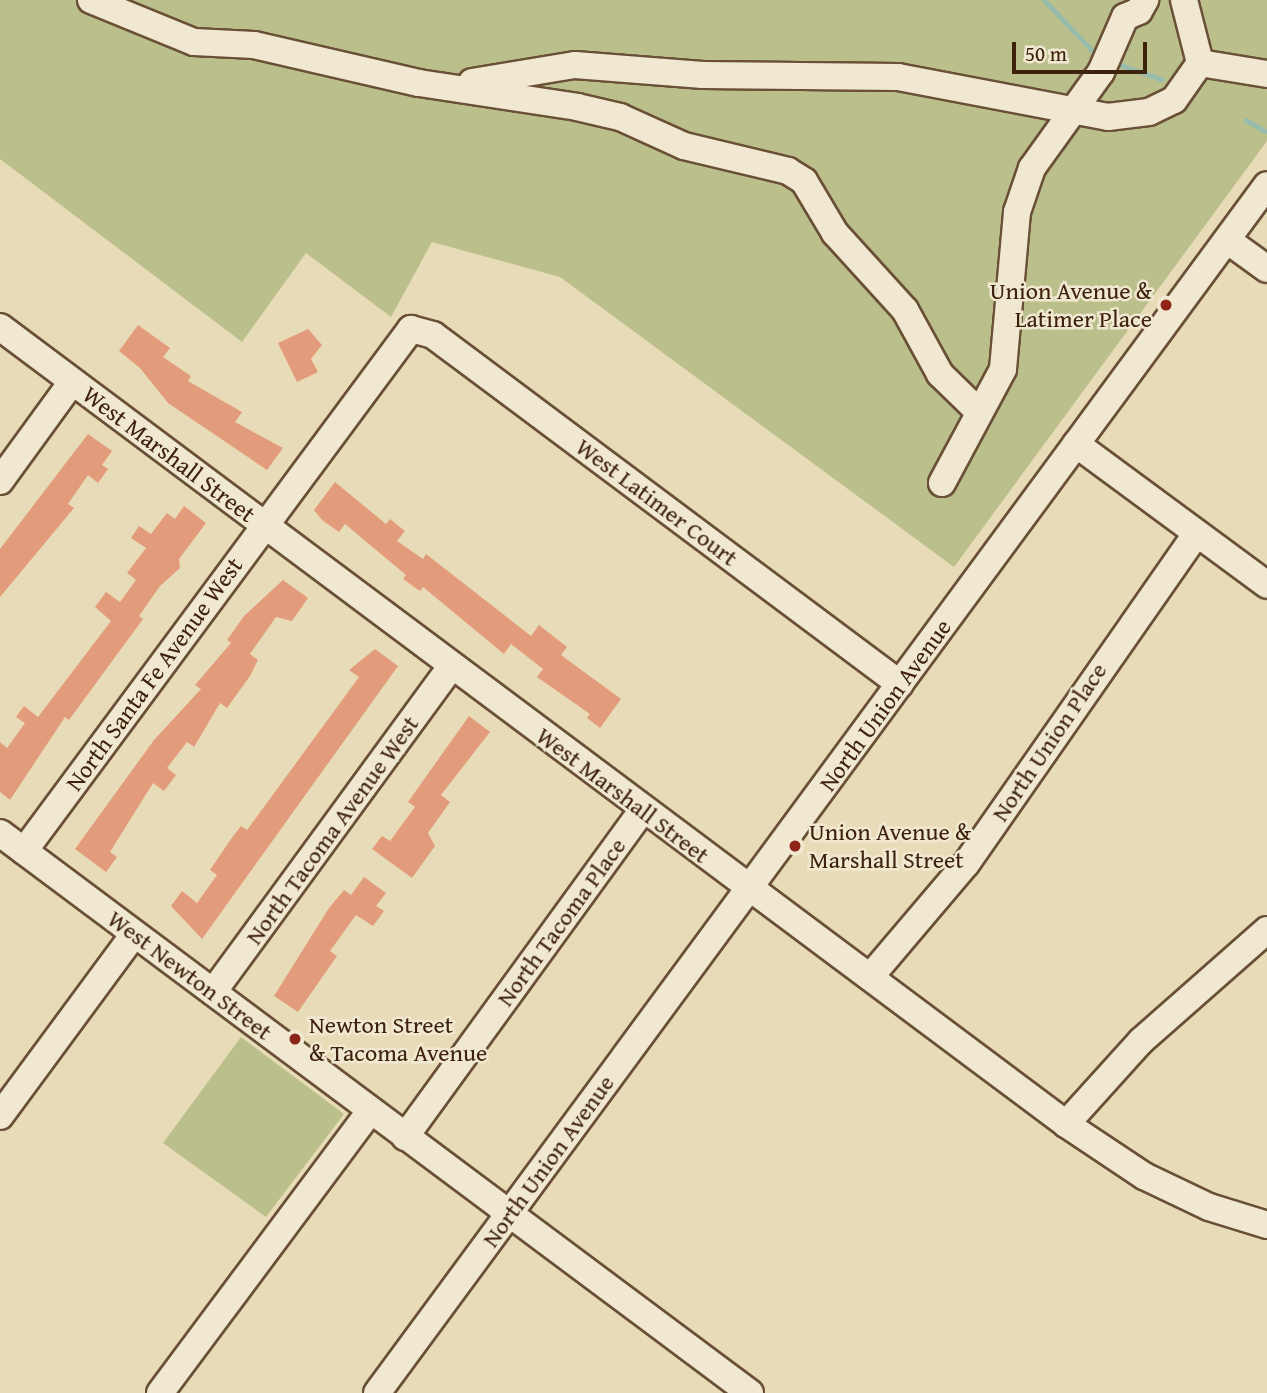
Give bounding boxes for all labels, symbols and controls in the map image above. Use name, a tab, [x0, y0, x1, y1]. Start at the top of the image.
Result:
scale bar	[1015, 28, 1150, 72]
text: 50 m	[1025, 38, 1067, 69]
place label: Union Avenue & Latimer Place	[990, 277, 1152, 333]
marker: Union Avenue & Latimer Place	[1158, 297, 1174, 313]
street label: West Marshall Street	[77, 380, 261, 528]
street label: West Latimer Court	[570, 432, 744, 572]
street label: North Santa Fe Avenue West	[60, 552, 248, 796]
street label: North Union Avenue	[813, 613, 957, 797]
street label: North Union Place	[985, 657, 1113, 827]
street label: North Tacoma Avenue West	[239, 710, 425, 950]
street label: West Marshall Street	[531, 721, 715, 869]
place label: Union Avenue & Marshall Street	[809, 818, 971, 874]
street label: North Tacoma Place	[490, 832, 632, 1012]
marker: Union Avenue & Marshall Street	[787, 838, 803, 854]
street label: West Newton Street	[102, 904, 278, 1046]
place label: Newton Street & Tacoma Avenue	[309, 1011, 487, 1067]
marker: Newton Street & Tacoma Avenue	[287, 1031, 303, 1047]
street label: North Union Avenue	[476, 1069, 620, 1253]

